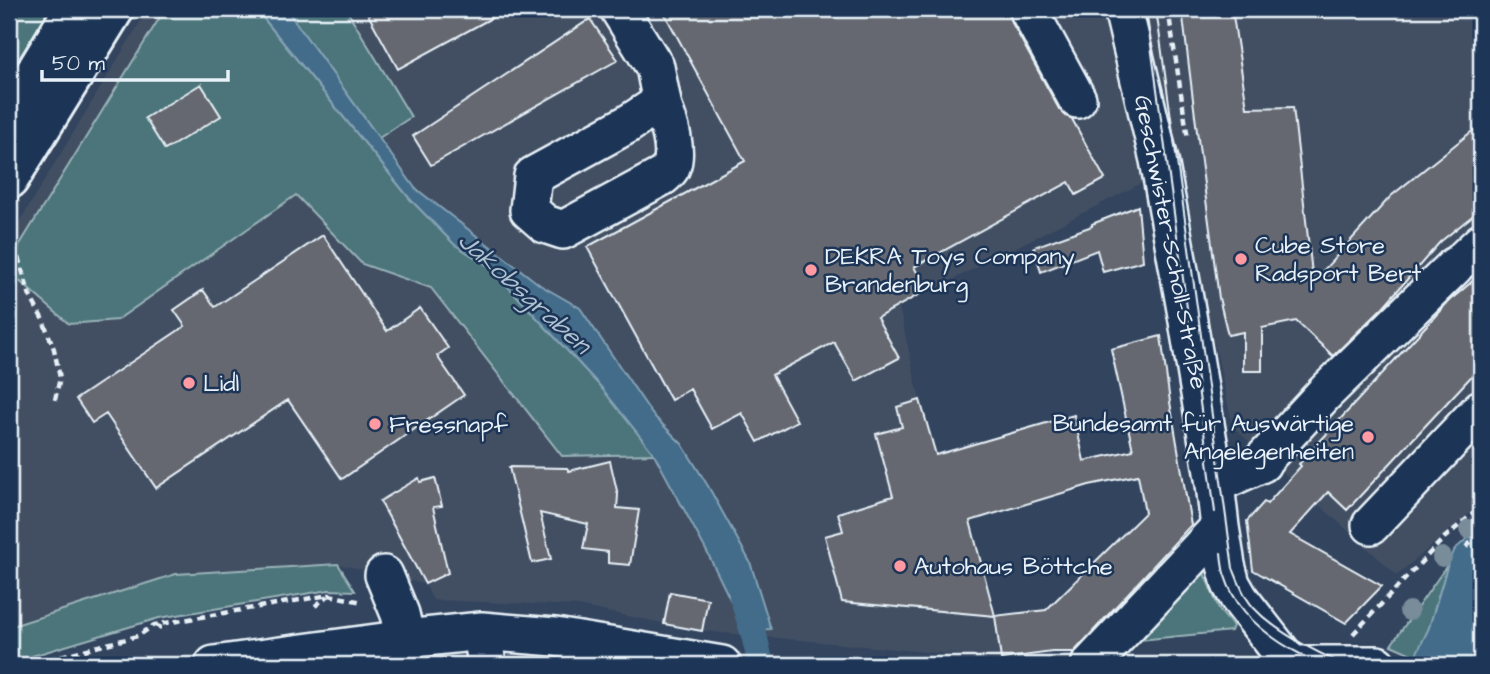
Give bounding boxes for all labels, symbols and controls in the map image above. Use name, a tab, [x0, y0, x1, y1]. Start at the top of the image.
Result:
scale bar	[42, 38, 228, 82]
text: 50 m	[52, 49, 106, 78]
street label: Geschwister-Scholl-Straße	[1125, 92, 1215, 392]
water label: Jakobsgraben	[449, 223, 600, 364]
place label: Cube Store Radsport Bert	[1255, 229, 1421, 291]
place label: DEKRA Toys Company Brandenburg	[825, 240, 1075, 303]
marker: Cube Store Radsport Bert	[1233, 251, 1249, 267]
marker: DEKRA Toys Company Brandenburg	[803, 262, 819, 278]
place label: Lidl	[203, 367, 239, 401]
marker: Lidl	[181, 375, 197, 391]
place label: Bundesamt für Auswärtige Angelegenheiten	[1053, 407, 1354, 470]
place label: Fressnapf	[389, 408, 509, 442]
marker: Fressnapf	[367, 416, 383, 432]
marker: Bundesamt für Auswärtige Angelegenheiten	[1360, 429, 1376, 445]
place label: Autohaus Böttche	[914, 550, 1113, 584]
marker: Autohaus Böttche	[892, 558, 908, 574]

